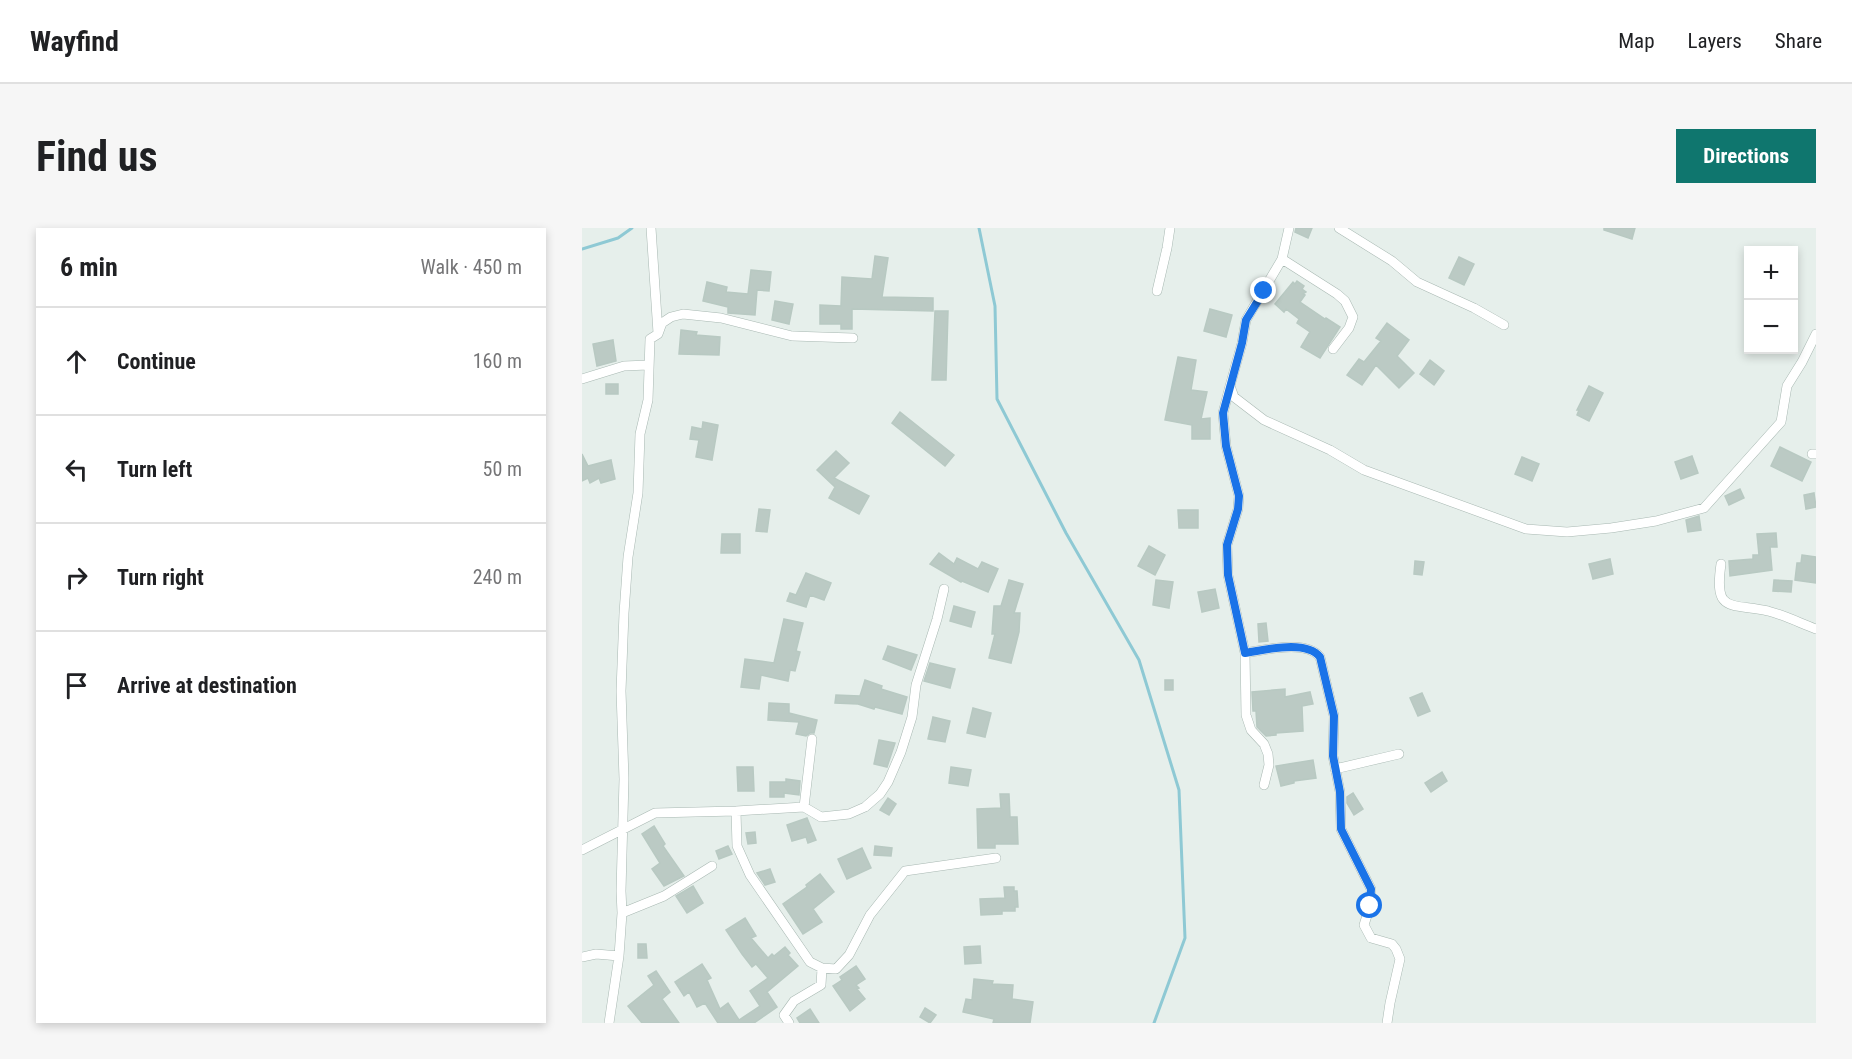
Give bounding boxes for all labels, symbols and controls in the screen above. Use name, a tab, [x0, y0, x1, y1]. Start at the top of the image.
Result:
text: Wayfind	[30, 25, 119, 58]
text: Map	[1618, 29, 1655, 53]
text: Layers	[1688, 29, 1742, 53]
text: Share	[1775, 29, 1822, 53]
button: Directions	[1676, 129, 1816, 183]
text: Find us	[36, 132, 157, 181]
map controls	[1744, 246, 1798, 354]
button: +	[1744, 246, 1798, 300]
text: 6 min	[60, 252, 118, 282]
text: Walk · 450 m	[421, 255, 522, 279]
route end	[1250, 277, 1276, 303]
button: −	[1744, 300, 1798, 354]
icon: ahead	[60, 345, 93, 378]
text: Continue	[117, 349, 196, 374]
text: 160 m	[473, 349, 522, 373]
icon: left	[60, 453, 93, 486]
text: Turn left	[117, 457, 192, 482]
text: 50 m	[483, 457, 522, 481]
icon: right	[60, 561, 93, 594]
text: Turn right	[117, 565, 204, 590]
text: 240 m	[473, 565, 522, 589]
icon: arrive	[60, 669, 93, 702]
text: Arrive at destination	[117, 673, 297, 698]
route start	[1356, 892, 1382, 918]

